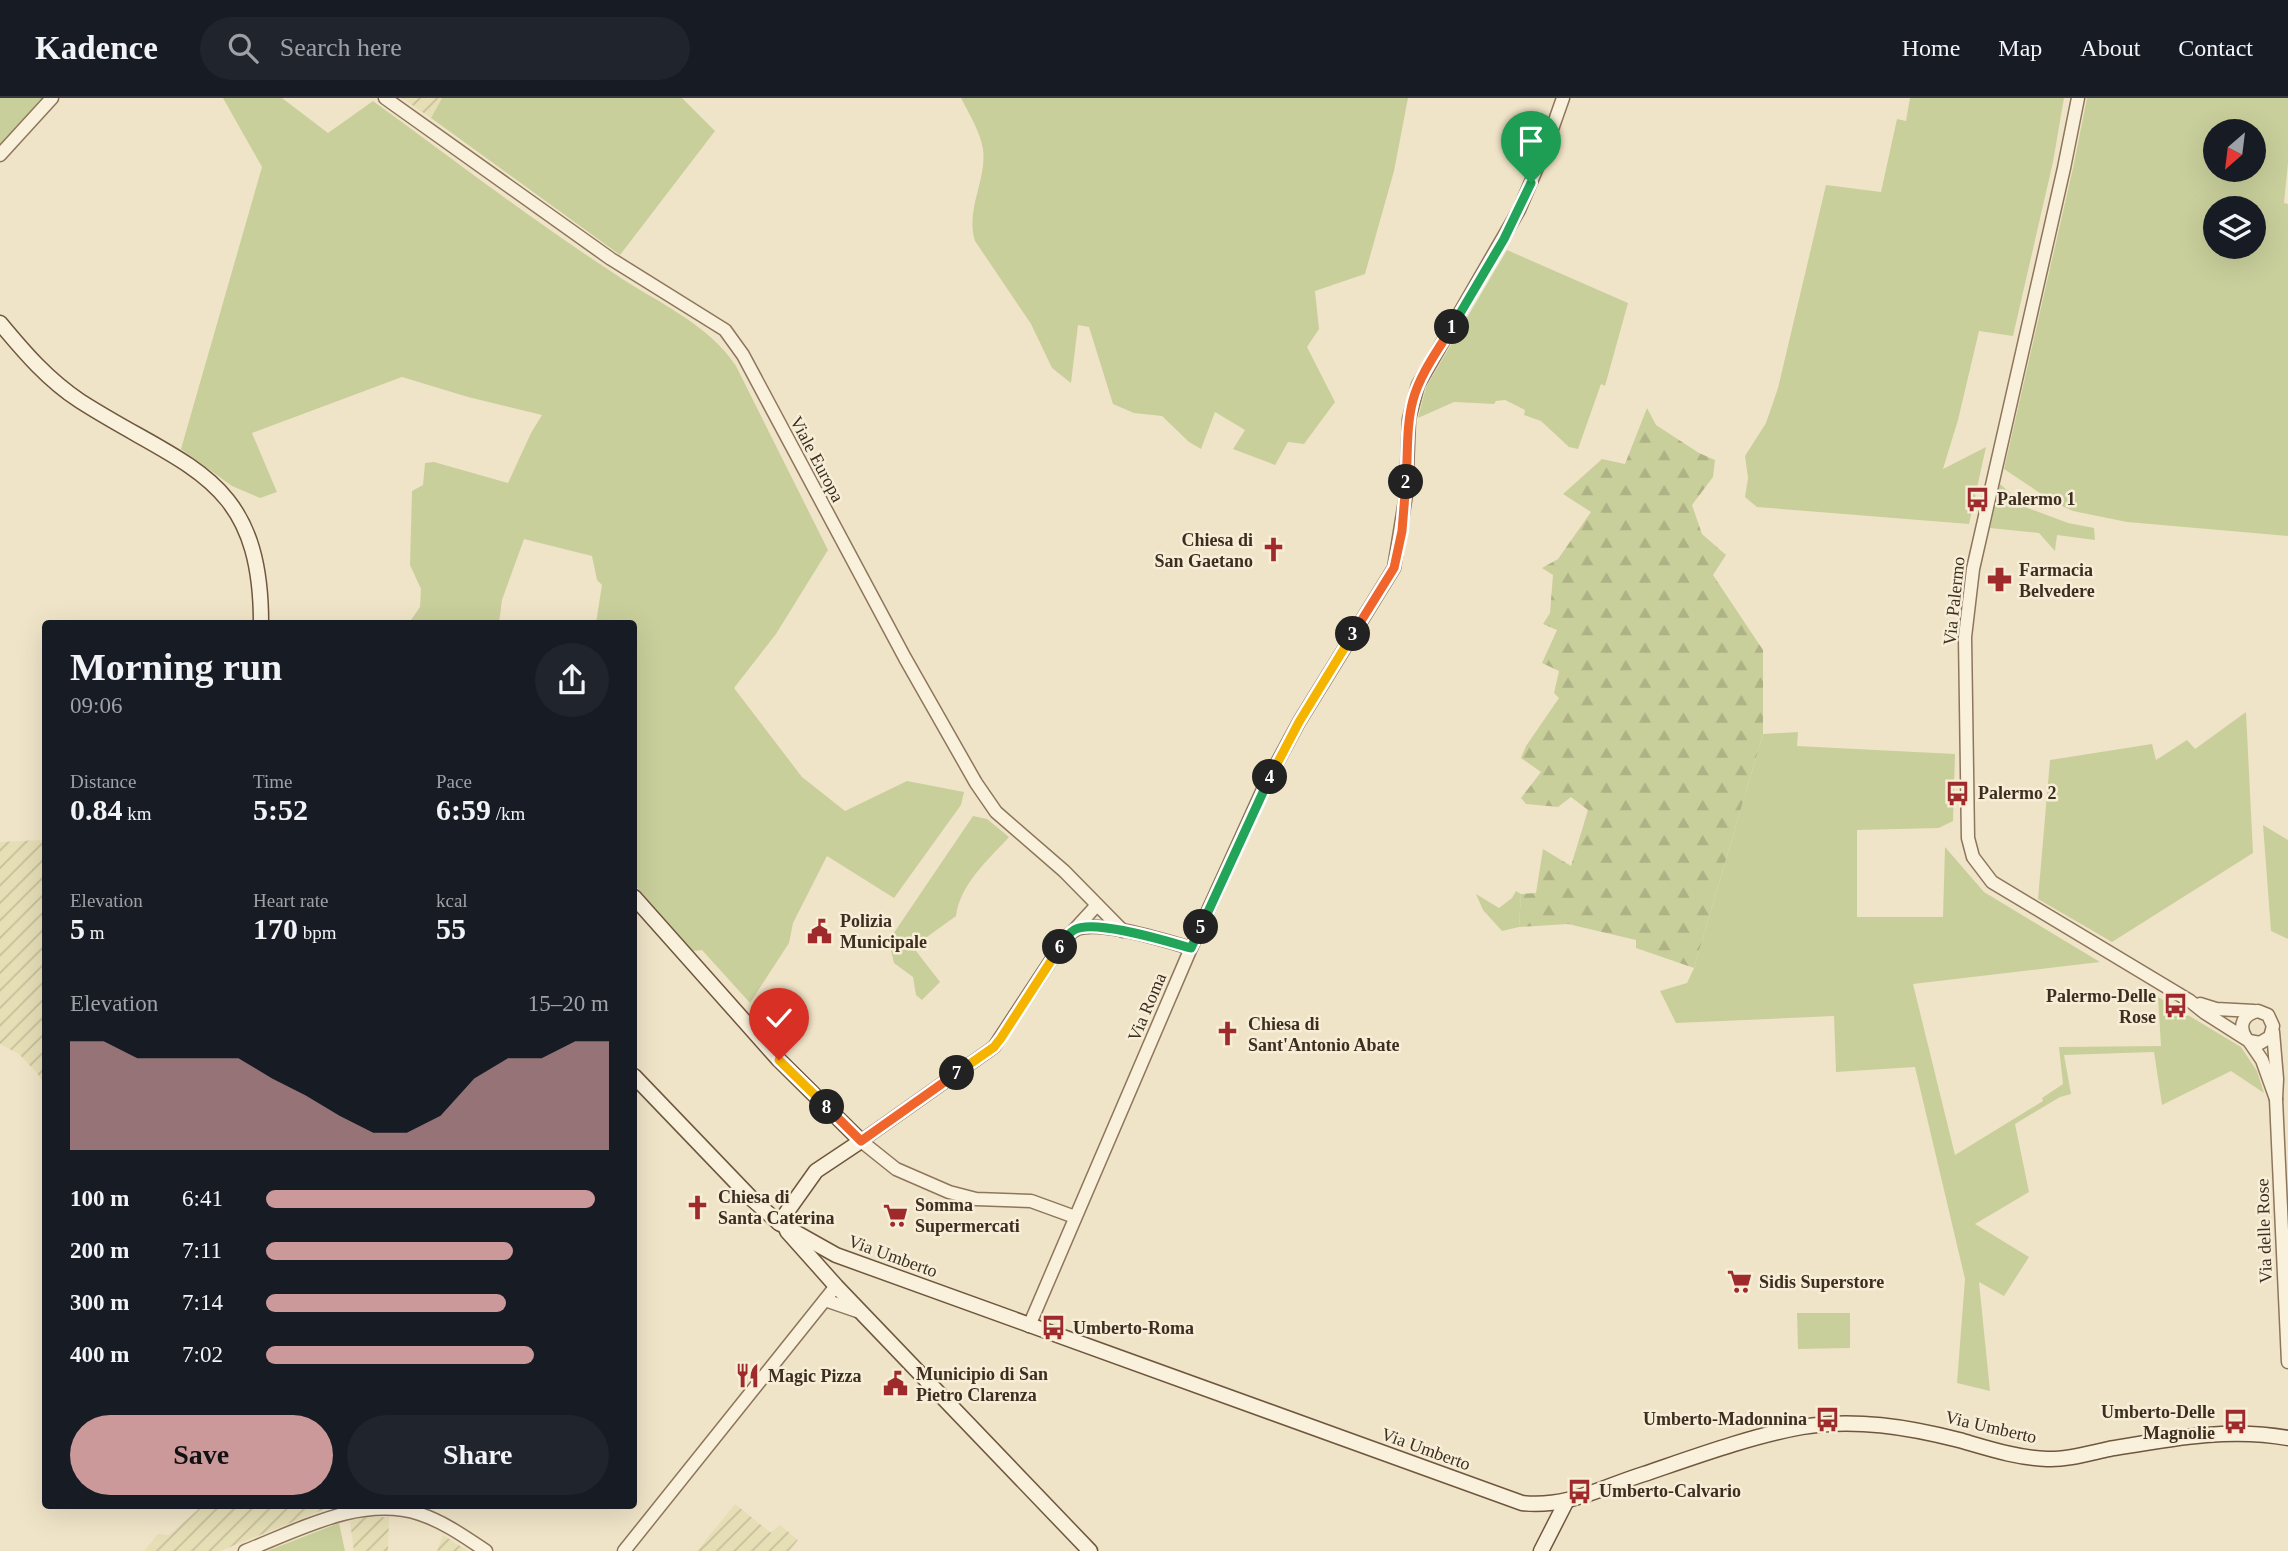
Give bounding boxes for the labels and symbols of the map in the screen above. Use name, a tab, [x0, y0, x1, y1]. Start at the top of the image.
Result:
pin	[1501, 111, 1561, 183]
north arrow	[2203, 119, 2266, 182]
pin: 1	[1434, 310, 1470, 344]
street label: Viale Europa	[786, 413, 848, 505]
pin: 2	[1388, 464, 1424, 500]
bus stop icon: Palermo 1	[1963, 485, 1991, 513]
place label: Palermo 1	[1997, 489, 2075, 509]
place label: Chiesa di San Gaetano	[1154, 530, 1253, 571]
church icon: Chiesa di San Gaetano	[1259, 536, 1287, 564]
street label: Via Palermo	[1939, 555, 1969, 647]
place label: Farmacia Belvedere	[2019, 560, 2095, 601]
pharmacy icon: Farmacia Belvedere	[1985, 566, 2013, 594]
pin: 3	[1336, 616, 1370, 652]
pin: 4	[1252, 760, 1288, 794]
bus stop icon: Palermo 2	[1944, 779, 1972, 807]
place label: Palermo 2	[1978, 783, 2056, 803]
pin: 5	[1184, 910, 1218, 944]
place label: Polizia Municipale	[840, 911, 927, 952]
public building icon: Polizia Municipale	[806, 917, 834, 945]
pin: 6	[1042, 930, 1078, 964]
street label: Via Roma	[1124, 970, 1170, 1044]
place label: Palermo-Delle Rose	[2046, 986, 2156, 1027]
pin	[749, 988, 809, 1060]
bus stop icon: Palermo-Delle Rose	[2162, 992, 2190, 1020]
place label: Chiesa di Sant'Antonio Abate	[1248, 1014, 1400, 1055]
church icon: Chiesa di Sant'Antonio Abate	[1214, 1020, 1242, 1048]
pin: 7	[940, 1056, 974, 1090]
pin: 8	[810, 1090, 844, 1124]
street label: Via delle Rose	[2252, 1178, 2276, 1284]
place label: Chiesa di Santa Caterina	[718, 1187, 835, 1228]
church icon: Chiesa di Santa Caterina	[684, 1193, 712, 1221]
place label: Somma Supermercati	[915, 1195, 1020, 1236]
supermarket icon: Somma Supermercati	[881, 1201, 909, 1229]
street label: Via Umberto	[846, 1231, 940, 1281]
supermarket icon: Sidis Superstore	[1725, 1268, 1753, 1296]
place label: Sidis Superstore	[1759, 1272, 1884, 1292]
bus stop icon: Umberto-Roma	[1039, 1314, 1067, 1342]
place label: Umberto-Roma	[1073, 1318, 1194, 1338]
restaurant icon: Magic Pizza	[734, 1362, 762, 1390]
place label: Municipio di San Pietro Clarenza	[916, 1364, 1048, 1405]
place label: Magic Pizza	[768, 1366, 861, 1386]
public building icon: Municipio di San Pietro Clarenza	[882, 1370, 910, 1398]
place label: Umberto-Delle Magnolie	[2101, 1402, 2215, 1443]
bus stop icon: Umberto-Madonnina	[1813, 1405, 1841, 1433]
street label: Via Umberto	[1943, 1407, 2039, 1447]
bus stop icon: Umberto-Delle Magnolie	[2221, 1408, 2249, 1436]
place label: Umberto-Madonnina	[1643, 1409, 1807, 1429]
street label: Via Umberto	[1379, 1424, 1473, 1474]
bus stop icon: Umberto-Calvario	[1565, 1477, 1593, 1505]
place label: Umberto-Calvario	[1599, 1481, 1741, 1501]

